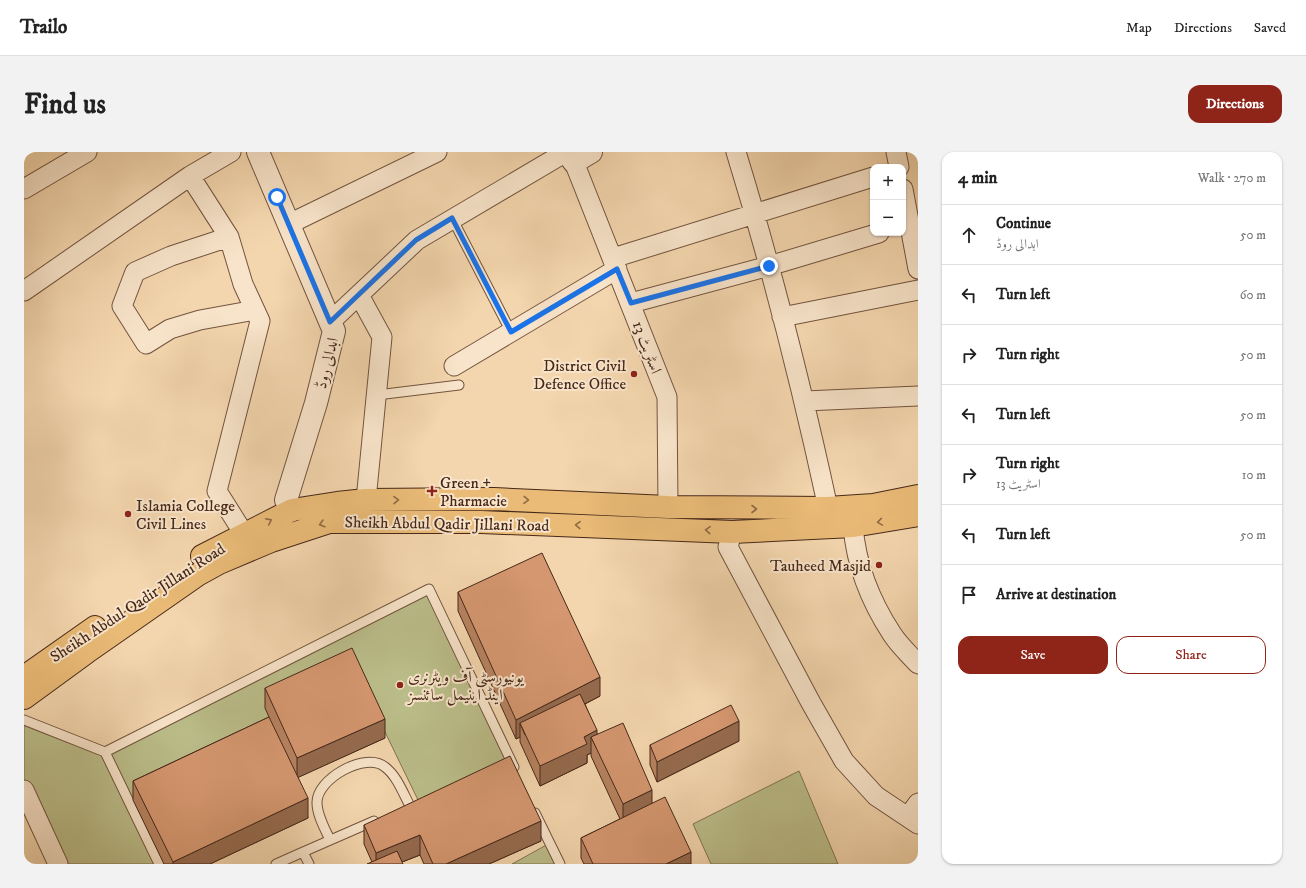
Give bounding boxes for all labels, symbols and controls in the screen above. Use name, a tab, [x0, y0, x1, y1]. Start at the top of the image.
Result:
text: Trailo	[20, 16, 67, 39]
text: Map	[1126, 19, 1152, 37]
text: Directions	[1174, 19, 1232, 37]
text: Saved	[1254, 19, 1286, 37]
button: Directions	[1188, 85, 1282, 123]
text: Find us	[24, 87, 106, 122]
map controls	[870, 164, 906, 236]
button: +	[870, 164, 906, 200]
text: 4 min	[958, 167, 997, 189]
text: Walk · 270 m	[1198, 170, 1266, 186]
route start	[268, 188, 286, 206]
button: −	[870, 200, 906, 236]
text: Continue	[996, 214, 1051, 233]
icon: ahead	[958, 224, 980, 246]
text: 50 m	[1240, 227, 1266, 243]
text: ابدالی روڈ	[996, 236, 1038, 252]
route end	[760, 257, 778, 275]
icon: left	[958, 284, 980, 306]
text: Turn left	[996, 285, 1050, 304]
text: 60 m	[1240, 287, 1266, 303]
street label: اسٹریٹ 13	[628, 318, 666, 377]
street label: ابدالی روڈ	[311, 335, 343, 391]
icon: right	[958, 344, 980, 366]
text: Turn right	[996, 345, 1059, 364]
text: 50 m	[1240, 347, 1266, 363]
place label: District Civil Defence Office	[533, 356, 626, 394]
marker: District Civil Defence Office	[629, 369, 639, 379]
icon: left	[958, 404, 980, 426]
text: Turn left	[996, 405, 1050, 424]
text: 50 m	[1240, 407, 1266, 423]
text: Turn right	[996, 454, 1059, 473]
icon: right	[958, 464, 980, 486]
text: 10 m	[1242, 467, 1266, 483]
place label: Green + Pharmacie	[440, 473, 507, 511]
text: اسٹریٹ 13	[996, 476, 1041, 492]
marker: Green + Pharmacie	[427, 486, 437, 496]
place label: Islamia College Civil Lines	[136, 496, 235, 534]
one-way arrow	[393, 496, 399, 504]
one-way arrow	[523, 496, 529, 505]
one-way arrow	[751, 505, 757, 513]
marker: Islamia College Civil Lines	[123, 509, 133, 519]
street label: Sheikh Abdul Qadir Jillani Road	[345, 512, 549, 536]
one-way arrow	[876, 517, 883, 525]
one-way arrow	[265, 518, 273, 526]
one-way arrow	[319, 519, 326, 528]
one-way arrow	[575, 521, 581, 529]
icon: left	[958, 524, 980, 546]
text: Turn left	[996, 525, 1050, 544]
one-way arrow	[705, 526, 711, 535]
text: 50 m	[1240, 527, 1266, 543]
street label: Sheikh Abdul Qadir Jillani Road	[46, 539, 229, 667]
place label: Tauheed Masjid	[770, 556, 871, 576]
marker: Tauheed Masjid	[874, 560, 884, 570]
icon: arrive	[958, 584, 980, 606]
text: Arrive at destination	[996, 585, 1116, 604]
button: Save	[958, 636, 1108, 674]
button: Share	[1116, 636, 1266, 674]
place label: یونیورسٹی آف ویٹرنری اینڈ اینیمل سائنسز	[406, 667, 524, 706]
marker: یونیورسٹی آف ویٹرنری اینڈ اینیمل سائنسز	[395, 680, 405, 690]

